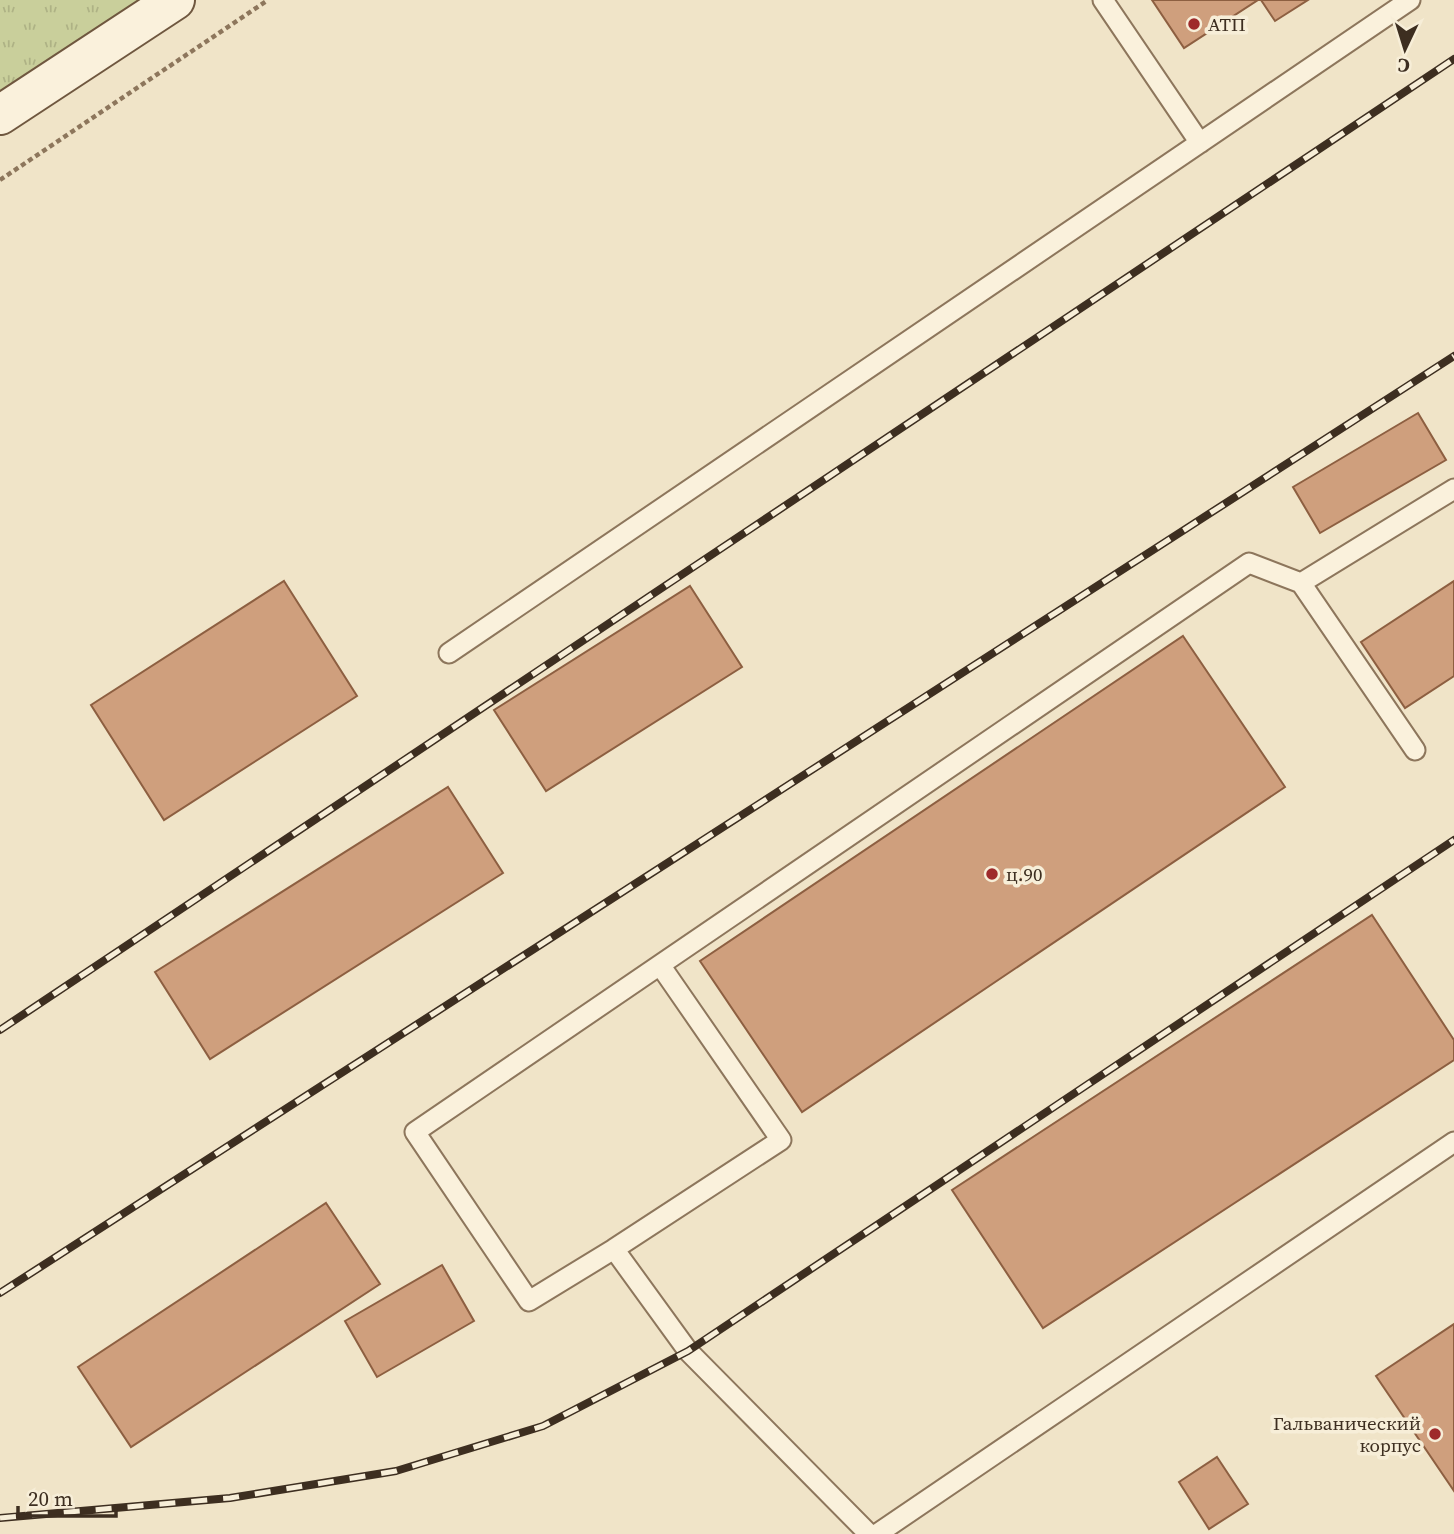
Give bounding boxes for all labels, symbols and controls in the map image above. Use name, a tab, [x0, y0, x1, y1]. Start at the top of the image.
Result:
place label: АТП	[1208, 11, 1246, 37]
north arrow	[1370, 14, 1440, 84]
marker: АТП	[1186, 16, 1202, 32]
text: С	[1397, 53, 1411, 79]
place label: ц.90	[1006, 861, 1043, 887]
marker: ц.90	[984, 866, 1000, 882]
place label: Гальванический корпус	[1273, 1410, 1421, 1458]
marker: Гальванический корпус	[1427, 1426, 1443, 1442]
scale bar	[18, 1474, 116, 1518]
text: 20 m	[28, 1484, 73, 1513]

